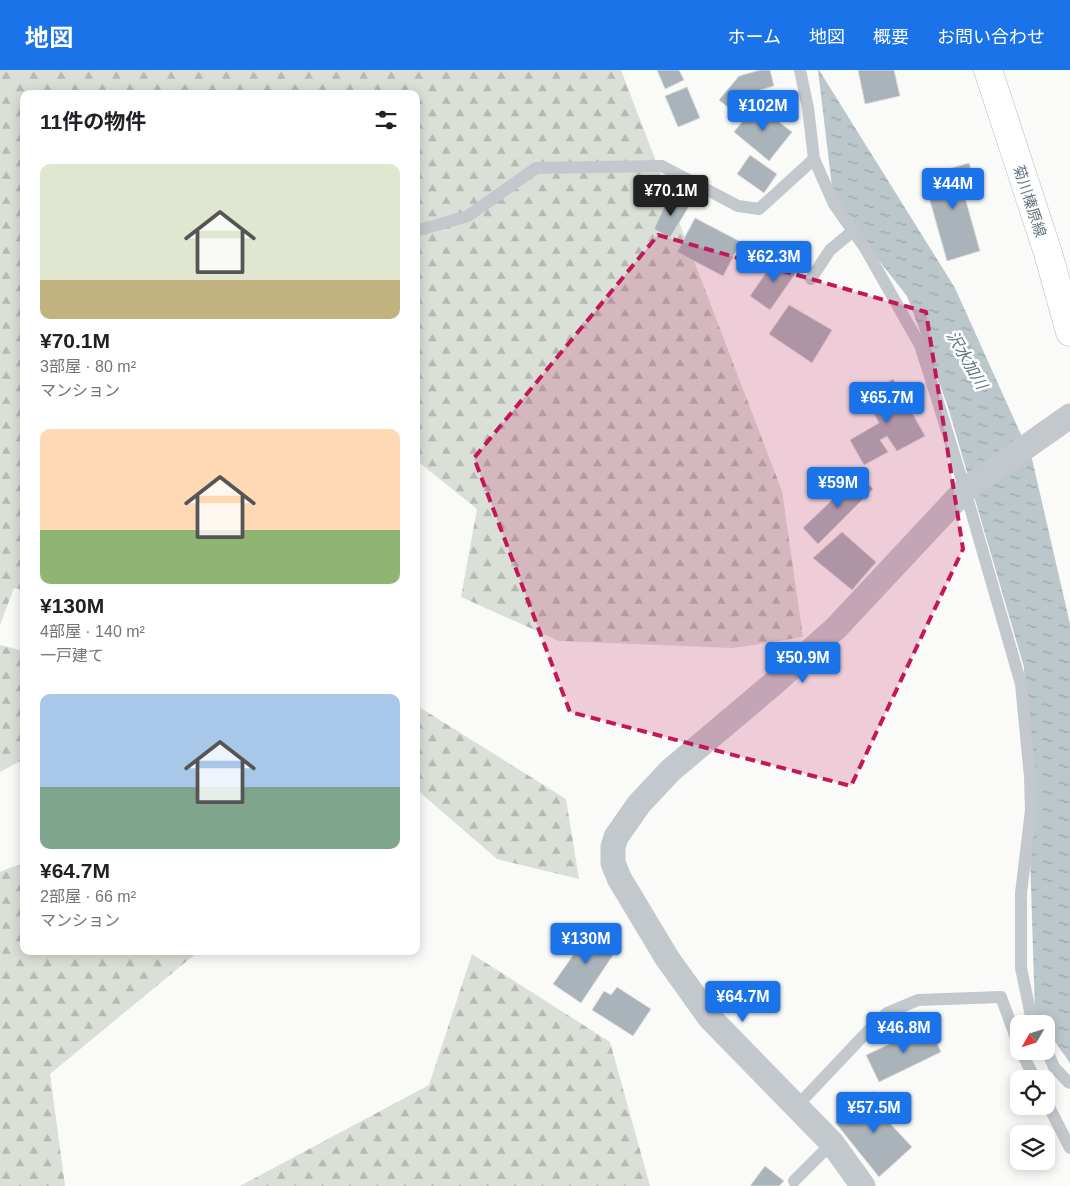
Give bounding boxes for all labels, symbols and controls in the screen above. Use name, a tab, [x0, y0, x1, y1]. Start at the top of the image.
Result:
text: 地図	[25, 24, 73, 51]
text: ホーム	[728, 27, 781, 47]
text: 地図	[809, 27, 845, 47]
text: 概要	[873, 27, 909, 47]
text: お問い合わせ	[937, 27, 1045, 47]
pin: ¥102M	[728, 90, 798, 132]
text: ¥102M	[739, 97, 787, 114]
icon: filters	[372, 106, 400, 134]
text: 11件の物件	[40, 110, 146, 133]
street label: 菊川榛原線	[1010, 163, 1050, 239]
pin: ¥44M	[923, 168, 983, 210]
pin: ¥70.1M	[630, 174, 712, 217]
text: ¥44M	[933, 175, 973, 192]
text: ¥70.1M	[644, 182, 698, 199]
icon: home	[175, 197, 265, 287]
pin: ¥62.3M	[733, 240, 815, 283]
text: ¥62.3M	[747, 248, 801, 265]
water label: 沢水加川	[944, 328, 991, 394]
text: ¥70.1M	[40, 329, 110, 352]
text: 3部屋 · 80 m²	[40, 358, 136, 375]
text: マンション	[40, 382, 120, 399]
pin: ¥65.7M	[846, 382, 928, 424]
text: ¥65.7M	[860, 389, 914, 406]
icon: home	[175, 462, 265, 552]
pin: ¥59M	[808, 466, 868, 509]
text: ¥59M	[818, 474, 858, 491]
text: ¥130M	[40, 594, 104, 617]
text: 4部屋 · 140 m²	[40, 623, 145, 640]
pin: ¥50.9M	[762, 642, 844, 684]
text: 一戸建て	[40, 647, 104, 664]
text: ¥50.9M	[776, 649, 830, 666]
icon: home	[175, 727, 265, 817]
text: ¥64.7M	[40, 859, 110, 882]
text: 2部屋 · 66 m²	[40, 888, 136, 905]
text: マンション	[40, 912, 120, 929]
pin: ¥130M	[551, 922, 621, 965]
text: ¥130M	[562, 930, 610, 947]
pin: ¥64.7M	[702, 980, 784, 1023]
text: ¥64.7M	[716, 988, 770, 1005]
pin: ¥46.8M	[863, 1012, 945, 1054]
north arrow	[1010, 1015, 1055, 1060]
map controls	[1010, 1015, 1055, 1170]
text: ¥46.8M	[877, 1019, 931, 1036]
button: locate	[1010, 1070, 1055, 1115]
pin: ¥57.5M	[833, 1092, 915, 1134]
text: ¥57.5M	[847, 1099, 901, 1116]
button: layers	[1010, 1125, 1055, 1170]

